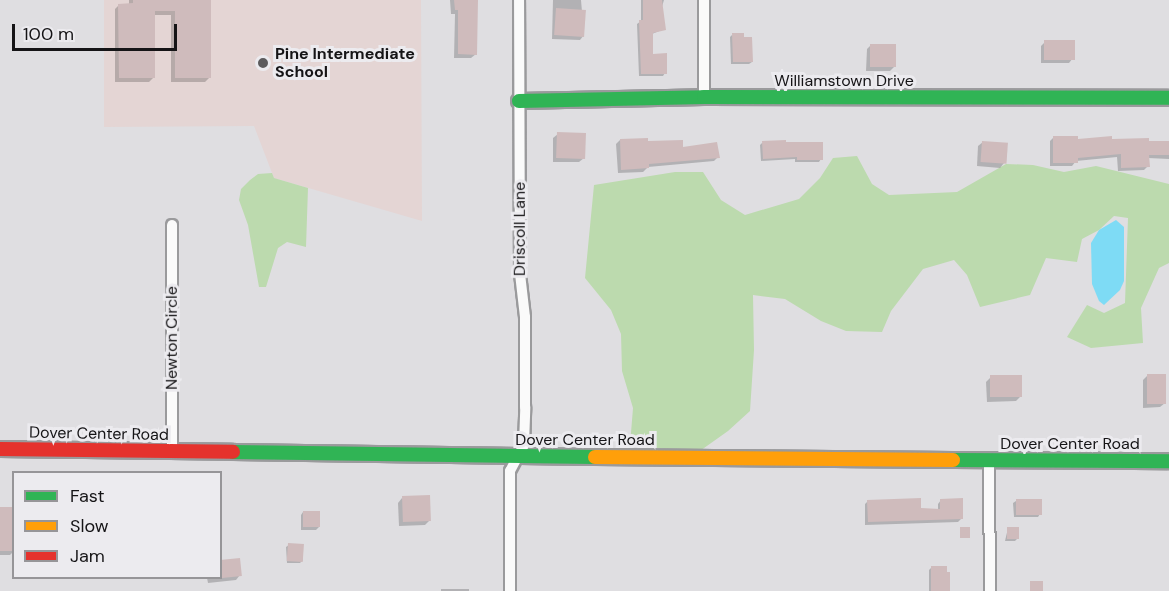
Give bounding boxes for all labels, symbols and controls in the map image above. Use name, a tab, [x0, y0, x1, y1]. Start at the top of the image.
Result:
scale bar	[15, 12, 180, 50]
text: 100 m	[23, 22, 74, 46]
place label: Pine Intermediate School	[275, 44, 415, 82]
marker: Pine Intermediate School	[256, 56, 270, 70]
street label: Williamstown Drive	[774, 71, 914, 91]
street label: Driscoll Lane	[510, 182, 530, 276]
street label: Newton Circle	[162, 286, 182, 390]
street label: Dover Center Road	[29, 423, 169, 445]
street label: Dover Center Road	[515, 430, 655, 450]
street label: Dover Center Road	[1000, 434, 1140, 454]
legend	[12, 471, 222, 579]
text: Fast	[70, 484, 105, 508]
text: Slow	[70, 514, 109, 538]
text: Jam	[70, 544, 105, 568]

